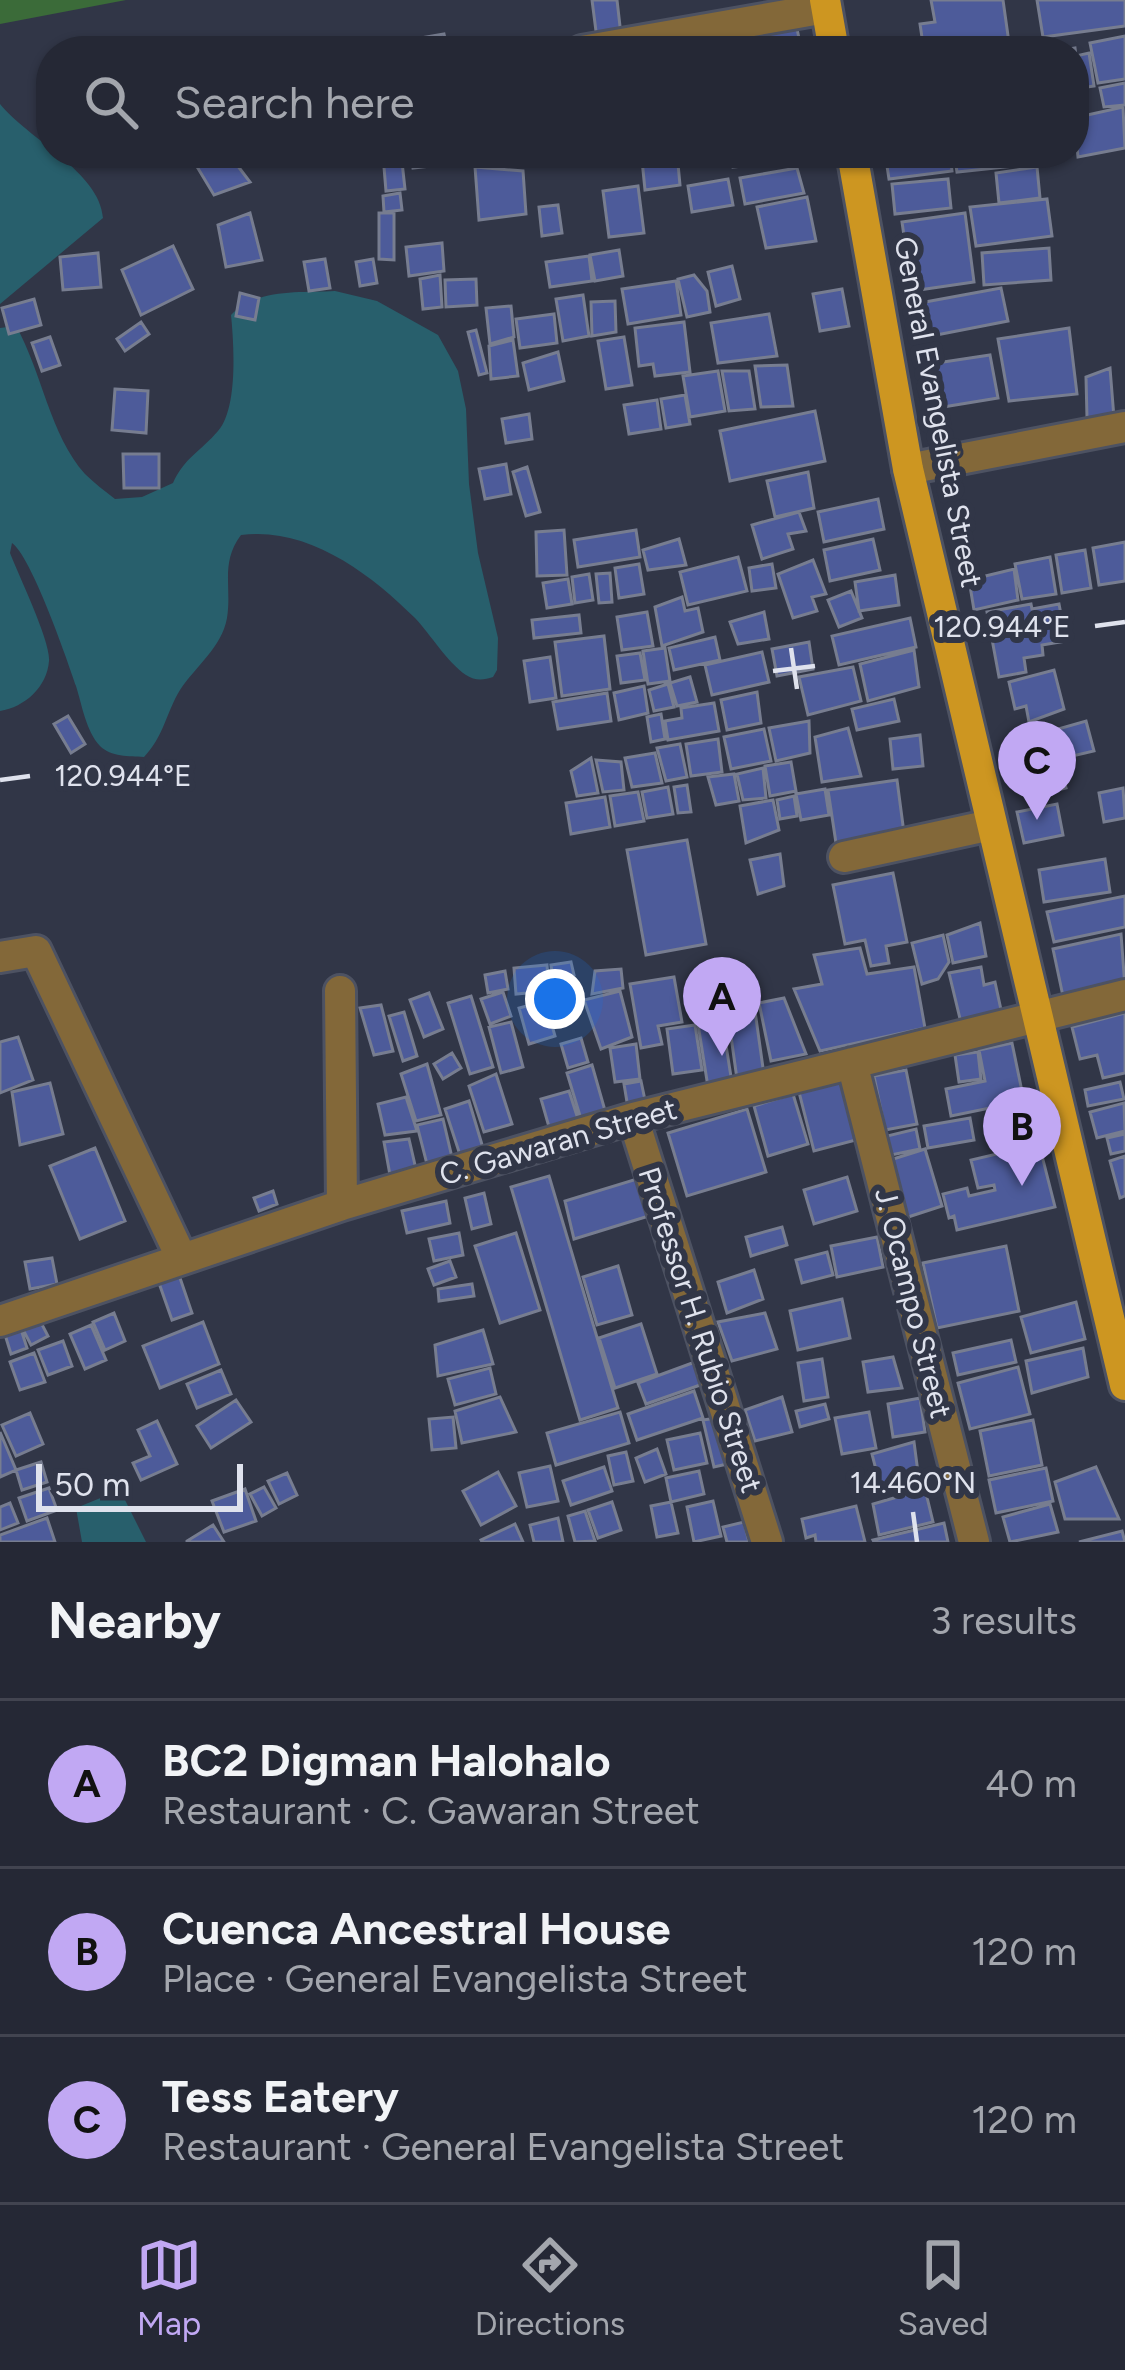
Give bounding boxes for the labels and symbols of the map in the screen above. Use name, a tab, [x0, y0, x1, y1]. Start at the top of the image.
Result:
street label: General Evangelista Street	[886, 233, 991, 590]
text: 120.944°E	[933, 608, 1071, 645]
pin: C	[998, 721, 1076, 820]
text: 120.944°E	[54, 757, 192, 794]
pin: A	[683, 957, 761, 1056]
your location	[525, 969, 585, 1029]
pin: B	[983, 1087, 1061, 1186]
street label: C. Gawaran Street	[435, 1090, 681, 1193]
street label: Professor H. Rubio Street	[630, 1162, 771, 1497]
street label: J. Ocampo Street	[867, 1184, 960, 1422]
scale bar	[36, 1458, 243, 1511]
text: 14.460°N	[850, 1464, 976, 1501]

